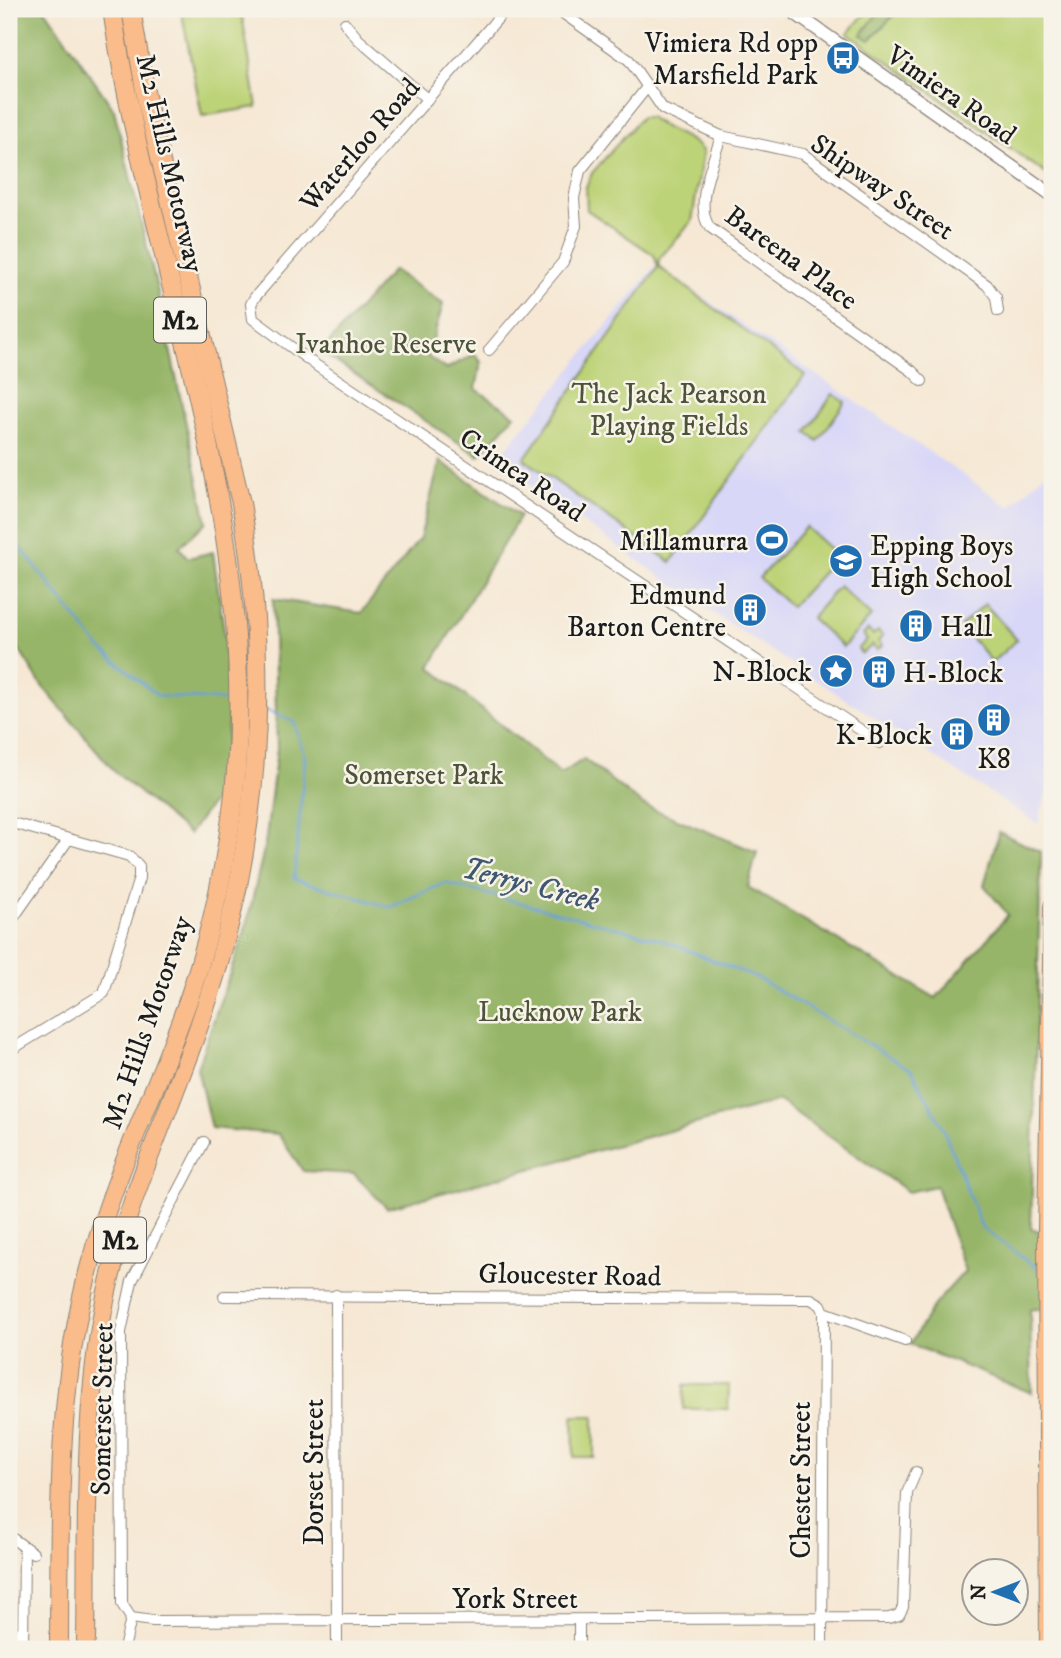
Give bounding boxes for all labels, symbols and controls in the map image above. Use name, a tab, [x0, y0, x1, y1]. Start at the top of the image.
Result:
place label: Vimiera Rd opp Marsfield Park	[644, 26, 818, 93]
street label: Vimiera Road	[878, 37, 1023, 153]
bus stop icon: Vimiera Rd opp Marsfield Park	[824, 39, 862, 77]
street label: M2 Hills Motorway	[127, 51, 212, 277]
street label: Waterloo Road	[292, 71, 428, 220]
street label: Shipway Street	[804, 126, 961, 248]
street label: Bareena Place	[718, 198, 864, 318]
road number: M2	[154, 298, 206, 342]
park label: Ivanhoe Reserve	[295, 327, 477, 362]
park label: The Jack Pearson Playing Fields	[571, 377, 767, 444]
street label: Crimea Road	[452, 420, 592, 530]
sports icon: Millamurra	[753, 521, 791, 559]
place label: Millamurra	[619, 524, 748, 559]
place label: Epping Boys High School	[870, 529, 1013, 596]
school or university icon: Epping Boys High School	[827, 542, 865, 580]
place label: Edmund Barton Centre	[567, 578, 726, 645]
building icon: Edmund Barton Centre	[731, 591, 769, 629]
building icon: Hall	[897, 607, 935, 645]
place label: Hall	[940, 610, 993, 645]
place icon: N-Block	[817, 652, 855, 690]
building icon: H-Block	[860, 653, 898, 691]
place label: N-Block	[712, 655, 812, 690]
place label: H-Block	[903, 656, 1003, 691]
building icon: K8	[975, 701, 1013, 739]
building icon: K-Block	[938, 715, 976, 753]
place label: K-Block	[836, 718, 932, 753]
place label: K8	[977, 742, 1011, 777]
park label: Somerset Park	[344, 758, 504, 793]
water label: Terrys Creek	[458, 851, 603, 920]
street label: M2 Hills Motorway	[95, 911, 201, 1134]
park label: Lucknow Park	[478, 995, 642, 1030]
road number: M2	[94, 1218, 146, 1262]
street label: Gloucester Road	[478, 1256, 662, 1295]
street label: Somerset Street	[83, 1322, 122, 1496]
street label: Dorset Street	[297, 1399, 332, 1545]
street label: Chester Street	[784, 1401, 819, 1559]
north arrow	[960, 1556, 1030, 1626]
street label: York Street	[452, 1582, 578, 1617]
text: N	[968, 1584, 991, 1600]

